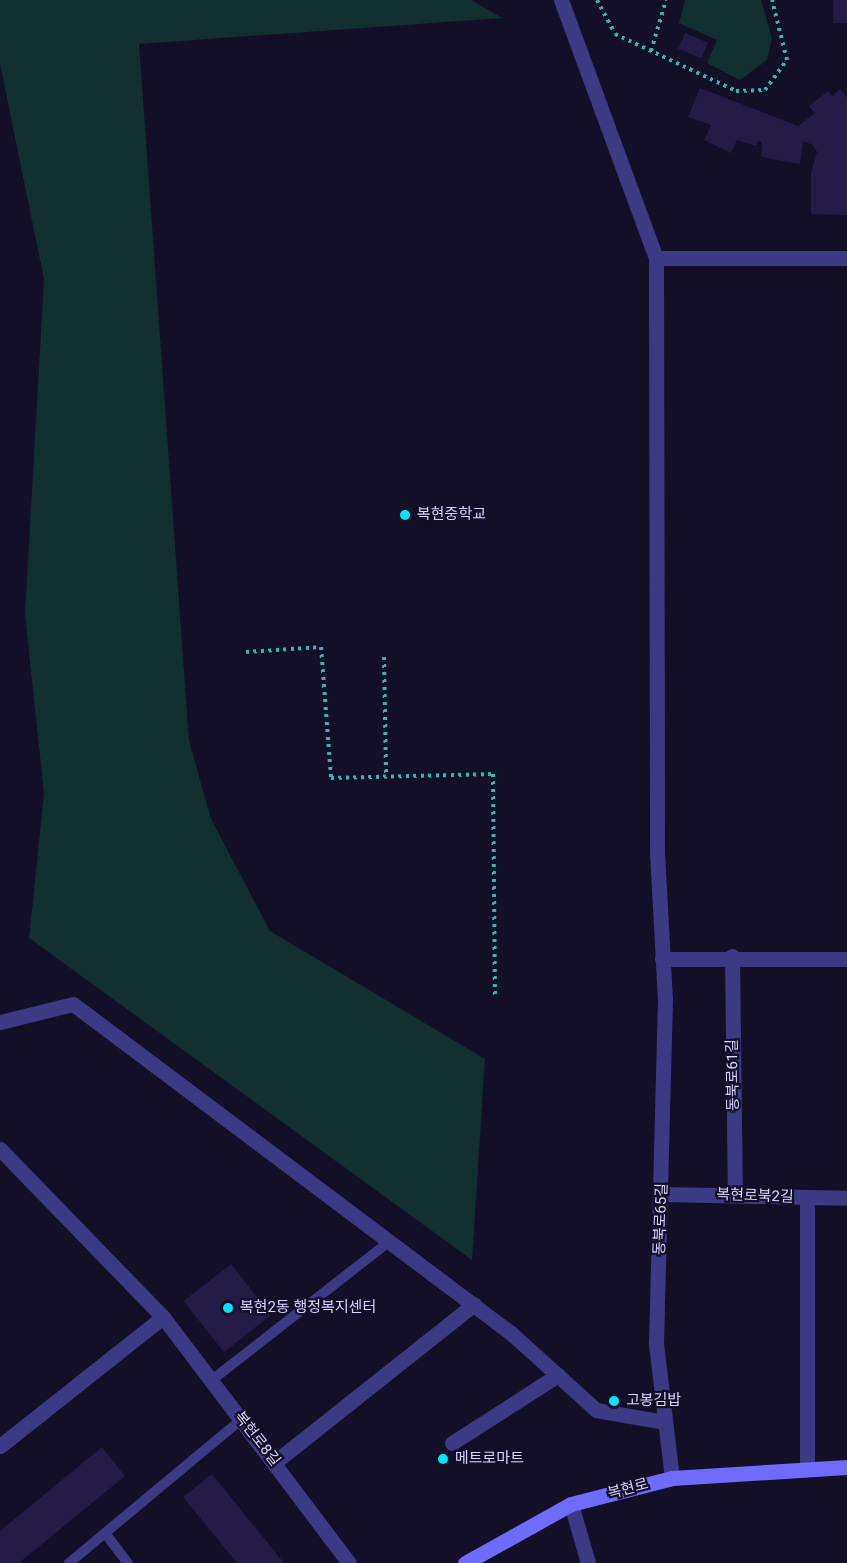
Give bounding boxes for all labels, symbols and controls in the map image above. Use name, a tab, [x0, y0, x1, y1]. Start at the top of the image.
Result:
place label: 복현중학교	[417, 506, 486, 524]
marker: 복현중학교	[398, 508, 412, 522]
street label: 동북로61길	[723, 1039, 743, 1111]
street label: 동북로65길	[651, 1183, 671, 1255]
street label: 복현로북2길	[716, 1186, 794, 1206]
place label: 복현2동 행정복지센터	[240, 1299, 376, 1317]
marker: 복현2동 행정복지센터	[221, 1301, 235, 1315]
place label: 고봉김밥	[626, 1392, 681, 1410]
marker: 고봉김밥	[607, 1394, 621, 1408]
street label: 복현로8길	[230, 1408, 284, 1470]
place label: 메트로마트	[455, 1450, 524, 1468]
marker: 메트로마트	[436, 1452, 450, 1466]
street label: 복현로	[606, 1475, 650, 1503]

